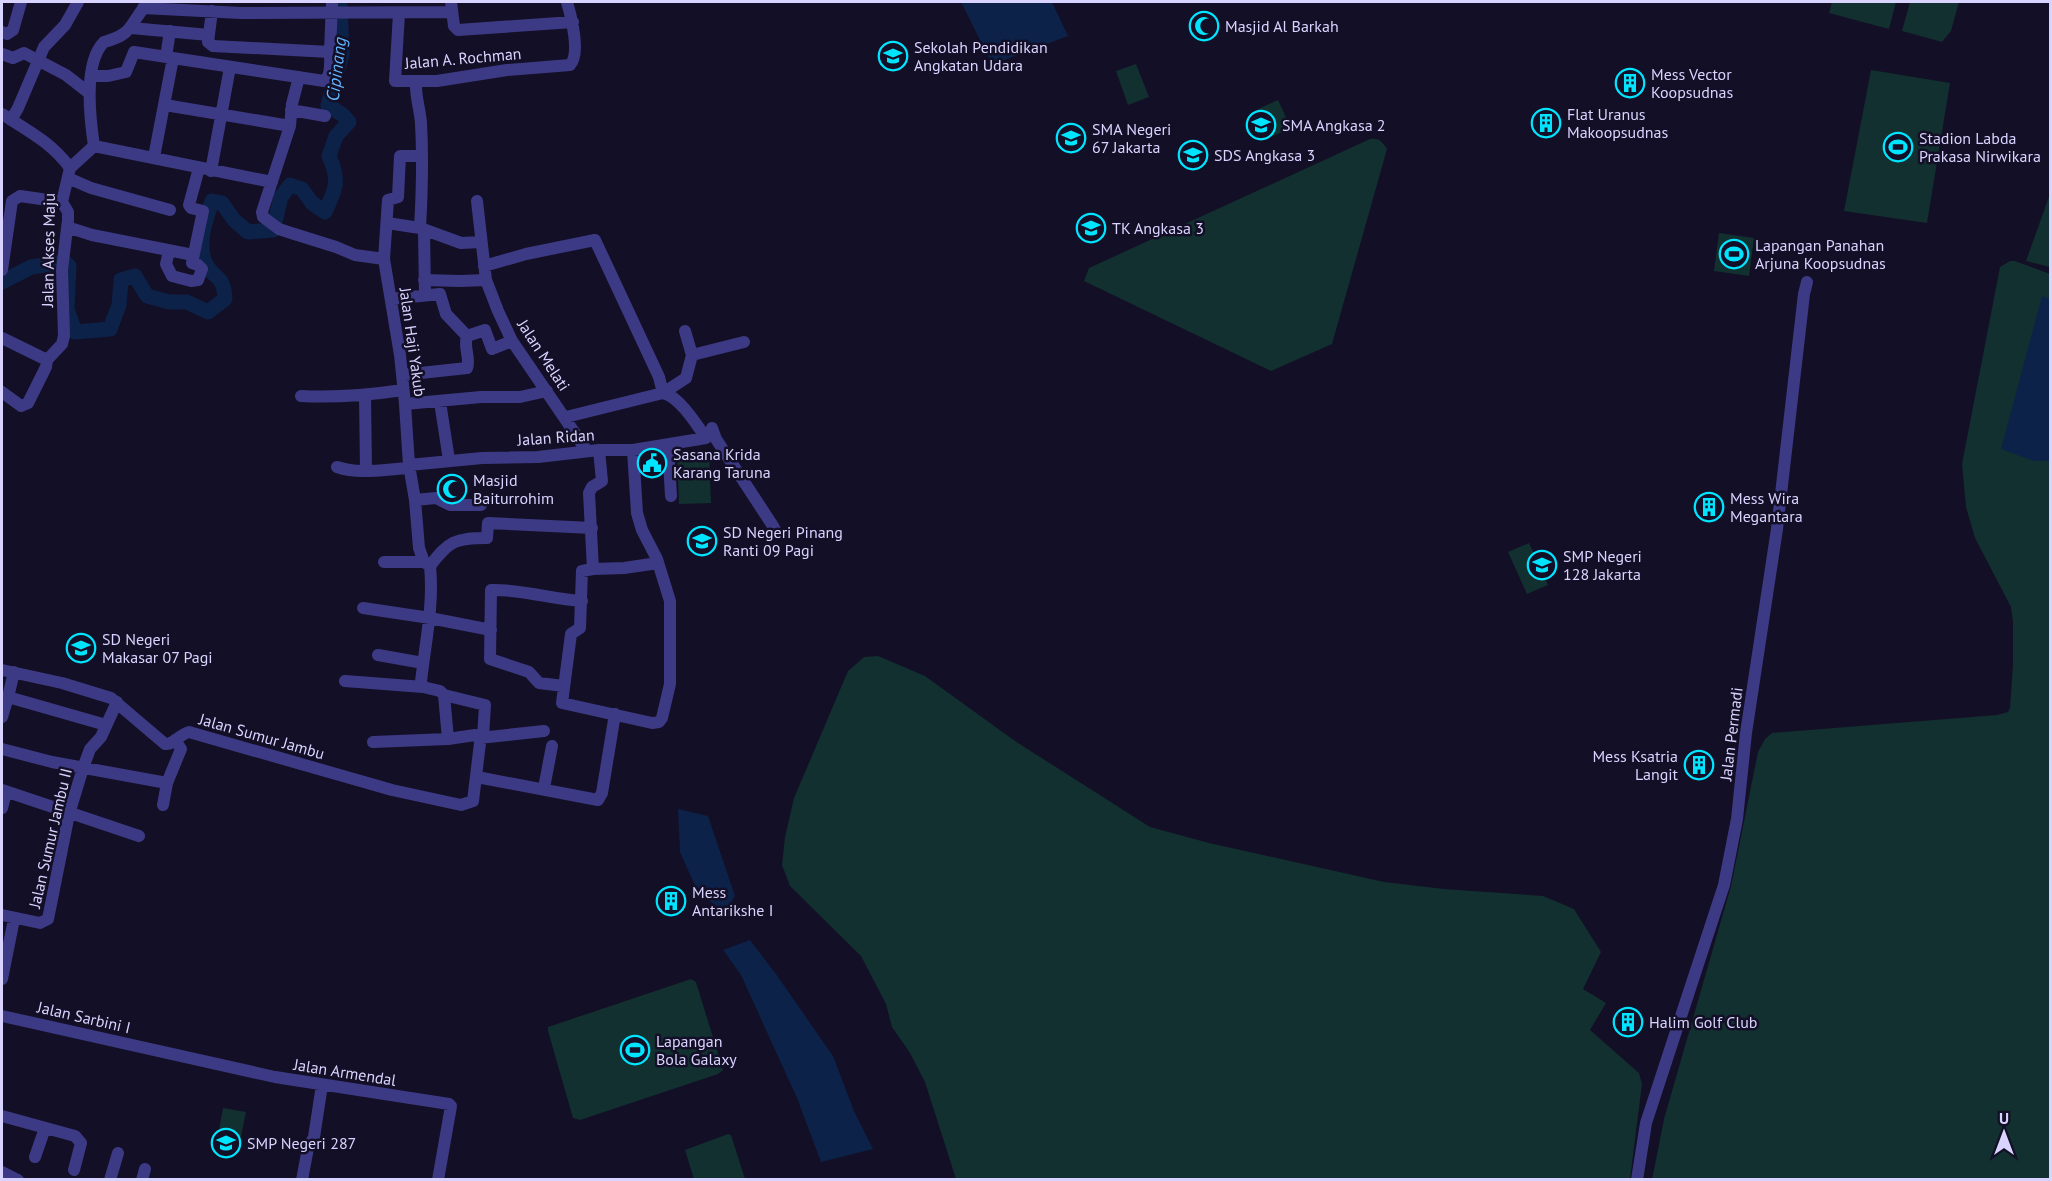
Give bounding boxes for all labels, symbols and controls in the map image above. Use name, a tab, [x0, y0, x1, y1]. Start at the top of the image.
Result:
mosque icon: Masjid Al Barkah	[1188, 10, 1220, 42]
place label: Masjid Al Barkah	[1225, 16, 1339, 36]
water label: Cipinang	[321, 36, 351, 102]
place label: Sekolah Pendidikan Angkatan Udara	[914, 37, 1048, 75]
school or university icon: Sekolah Pendidikan Angkatan Udara	[877, 40, 909, 72]
street label: Jalan A. Rochman	[403, 43, 522, 73]
place label: Mess Vector Koopsudnas	[1651, 64, 1733, 102]
building icon: Mess Vector Koopsudnas	[1614, 67, 1646, 99]
place label: Flat Uranus Makoopsudnas	[1567, 104, 1669, 142]
building icon: Flat Uranus Makoopsudnas	[1530, 107, 1562, 139]
school or university icon: SMA Angkasa 2	[1245, 109, 1277, 141]
place label: SMA Angkasa 2	[1282, 115, 1386, 135]
place label: SMA Negeri 67 Jakarta	[1092, 119, 1171, 157]
school or university icon: SMA Negeri 67 Jakarta	[1055, 122, 1087, 154]
place label: Stadion Labda Prakasa Nirwikara	[1919, 128, 2041, 166]
sports icon: Stadion Labda Prakasa Nirwikara	[1882, 131, 1914, 163]
school or university icon: SDS Angkasa 3	[1177, 139, 1209, 171]
place label: SDS Angkasa 3	[1214, 145, 1315, 165]
street label: Jalan Akses Maju	[37, 193, 59, 308]
school or university icon: TK Angkasa 3	[1075, 212, 1107, 244]
place label: TK Angkasa 3	[1112, 218, 1204, 238]
place label: Lapangan Panahan Arjuna Koopsudnas	[1755, 235, 1886, 273]
sports icon: Lapangan Panahan Arjuna Koopsudnas	[1718, 238, 1750, 270]
street label: Jalan Haji Yakub	[395, 285, 431, 398]
street label: Jalan Melati	[513, 315, 575, 395]
street label: Jalan Ridan	[516, 424, 595, 450]
place label: Sasana Krida Karang Taruna	[673, 444, 771, 482]
public building icon: Sasana Krida Karang Taruna	[636, 447, 668, 479]
place label: Masjid Baiturrohim	[473, 470, 554, 508]
mosque icon: Masjid Baiturrohim	[436, 473, 468, 505]
place label: Mess Wira Megantara	[1730, 488, 1803, 526]
building icon: Mess Wira Megantara	[1693, 491, 1725, 523]
place label: SD Negeri Pinang Ranti 09 Pagi	[723, 522, 843, 560]
school or university icon: SD Negeri Pinang Ranti 09 Pagi	[686, 525, 718, 557]
place label: SMP Negeri 128 Jakarta	[1563, 546, 1642, 584]
school or university icon: SMP Negeri 128 Jakarta	[1526, 549, 1558, 581]
place label: SD Negeri Makasar 07 Pagi	[102, 629, 213, 667]
school or university icon: SD Negeri Makasar 07 Pagi	[65, 632, 97, 664]
street label: Jalan Permadi	[1715, 686, 1747, 783]
street label: Jalan Sumur Jambu	[196, 708, 327, 763]
place label: Mess Ksatria Langit	[1592, 746, 1679, 784]
building icon: Mess Ksatria Langit	[1683, 749, 1715, 781]
street label: Jalan Sumur Jambu II	[24, 766, 76, 911]
place label: Mess Antarikshe I	[692, 882, 773, 920]
building icon: Mess Antarikshe I	[655, 885, 687, 917]
street label: Jalan Sarbini I	[34, 996, 133, 1037]
building icon: Halim Golf Club	[1612, 1006, 1644, 1038]
place label: Halim Golf Club	[1649, 1012, 1757, 1032]
place label: Lapangan Bola Galaxy	[656, 1031, 737, 1069]
sports icon: Lapangan Bola Galaxy	[619, 1034, 651, 1066]
street label: Jalan Armendal	[291, 1054, 398, 1090]
north arrow	[1974, 1103, 2034, 1163]
text: U	[1999, 1108, 2009, 1128]
school or university icon: SMP Negeri 287	[210, 1127, 242, 1159]
place label: SMP Negeri 287	[247, 1133, 356, 1153]

